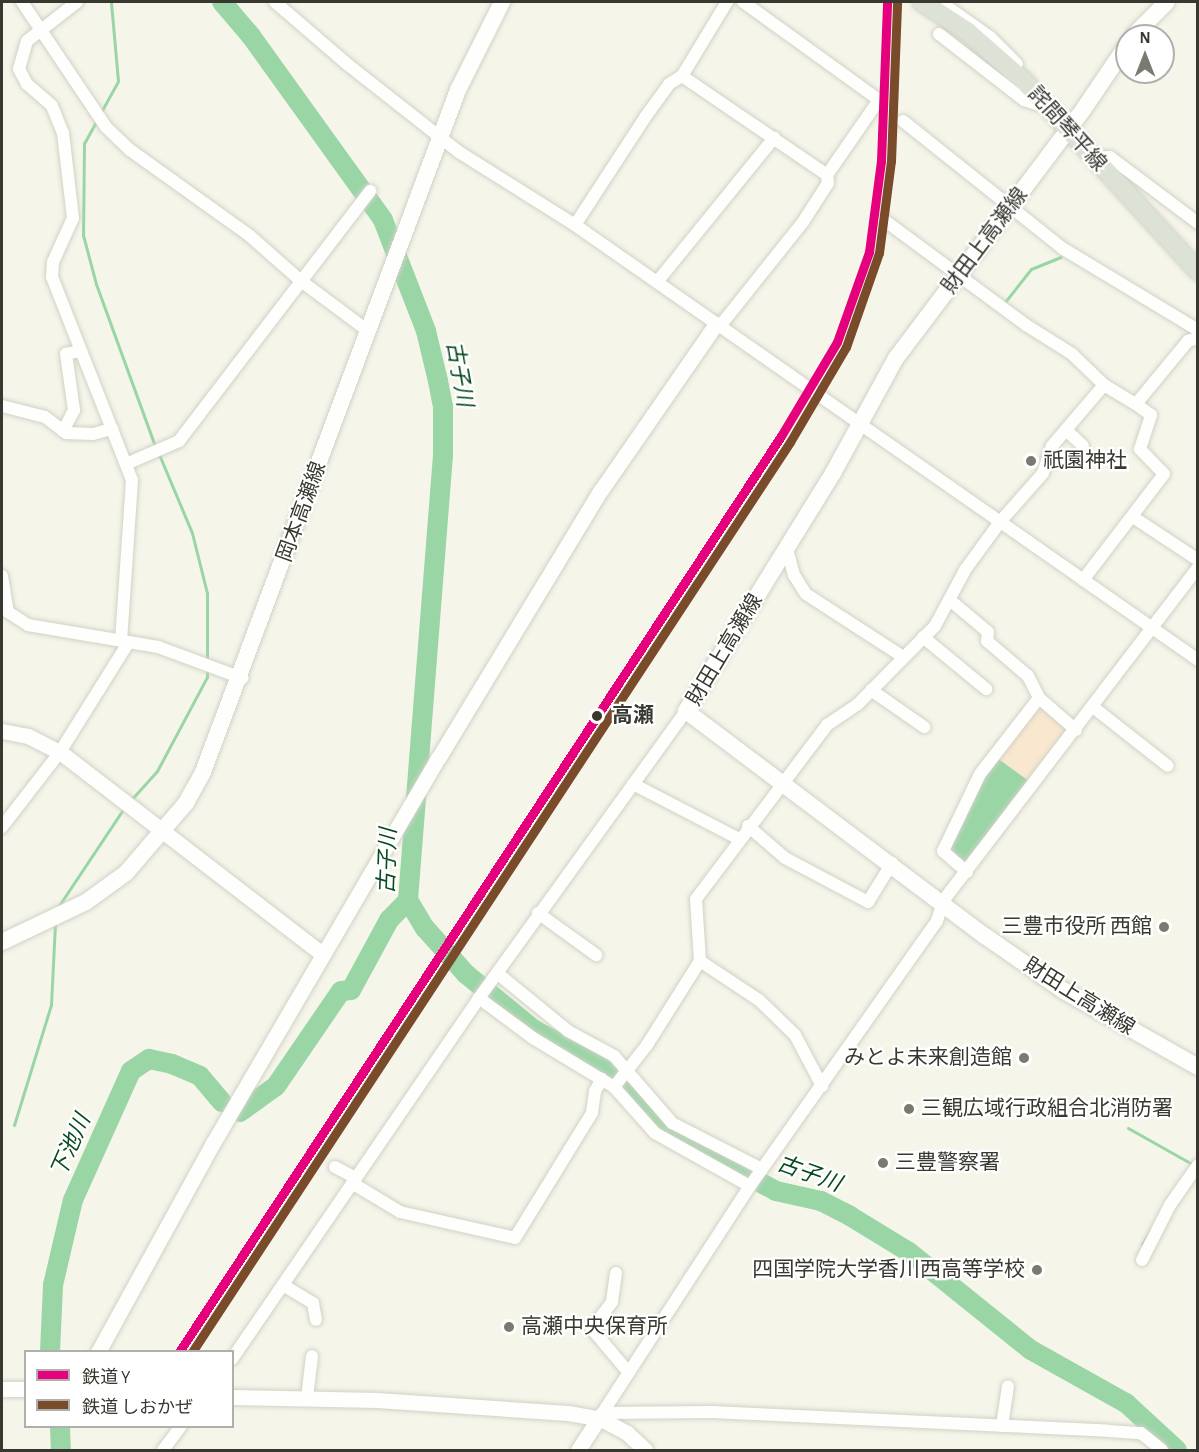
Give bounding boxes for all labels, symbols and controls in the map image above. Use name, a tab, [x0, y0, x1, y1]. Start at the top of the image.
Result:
north arrow	[1115, 24, 1175, 84]
text: N	[1139, 30, 1151, 46]
street label: 詫間琴平線	[1023, 82, 1111, 176]
street label: 財田上高瀬線	[937, 183, 1033, 299]
water label: 古子川	[440, 339, 478, 409]
place label: 祇園神社	[1043, 448, 1127, 474]
marker: 祇園神社	[1024, 454, 1038, 468]
street label: 岡本高瀬線	[272, 458, 332, 566]
street label: 財田上高瀬線	[682, 590, 768, 710]
place label: 高瀬	[612, 703, 654, 729]
marker: 高瀬	[587, 706, 607, 726]
water label: 古子川	[374, 828, 402, 894]
place label: 三豊市役所 西館	[1002, 914, 1152, 940]
marker: 三豊市役所 西館	[1157, 920, 1171, 934]
street label: 財田上高瀬線	[1019, 953, 1139, 1041]
place label: みとよ未来創造館	[844, 1045, 1012, 1071]
marker: みとよ未来創造館	[1017, 1051, 1031, 1065]
place label: 三観広域行政組合北消防署	[921, 1096, 1173, 1122]
marker: 三観広域行政組合北消防署	[902, 1102, 916, 1116]
water label: 下池川	[46, 1110, 96, 1182]
water label: 古子川	[773, 1150, 845, 1198]
place label: 三豊警察署	[895, 1150, 1000, 1176]
marker: 三豊警察署	[876, 1156, 890, 1170]
place label: 四国学院大学香川西高等学校	[752, 1257, 1025, 1283]
marker: 四国学院大学香川西高等学校	[1030, 1263, 1044, 1277]
place label: 高瀬中央保育所	[521, 1314, 668, 1340]
marker: 高瀬中央保育所	[502, 1320, 516, 1334]
legend	[24, 1350, 234, 1428]
text: 鉄道 Y	[82, 1369, 130, 1387]
text: 鉄道 しおかぜ	[82, 1399, 193, 1417]

